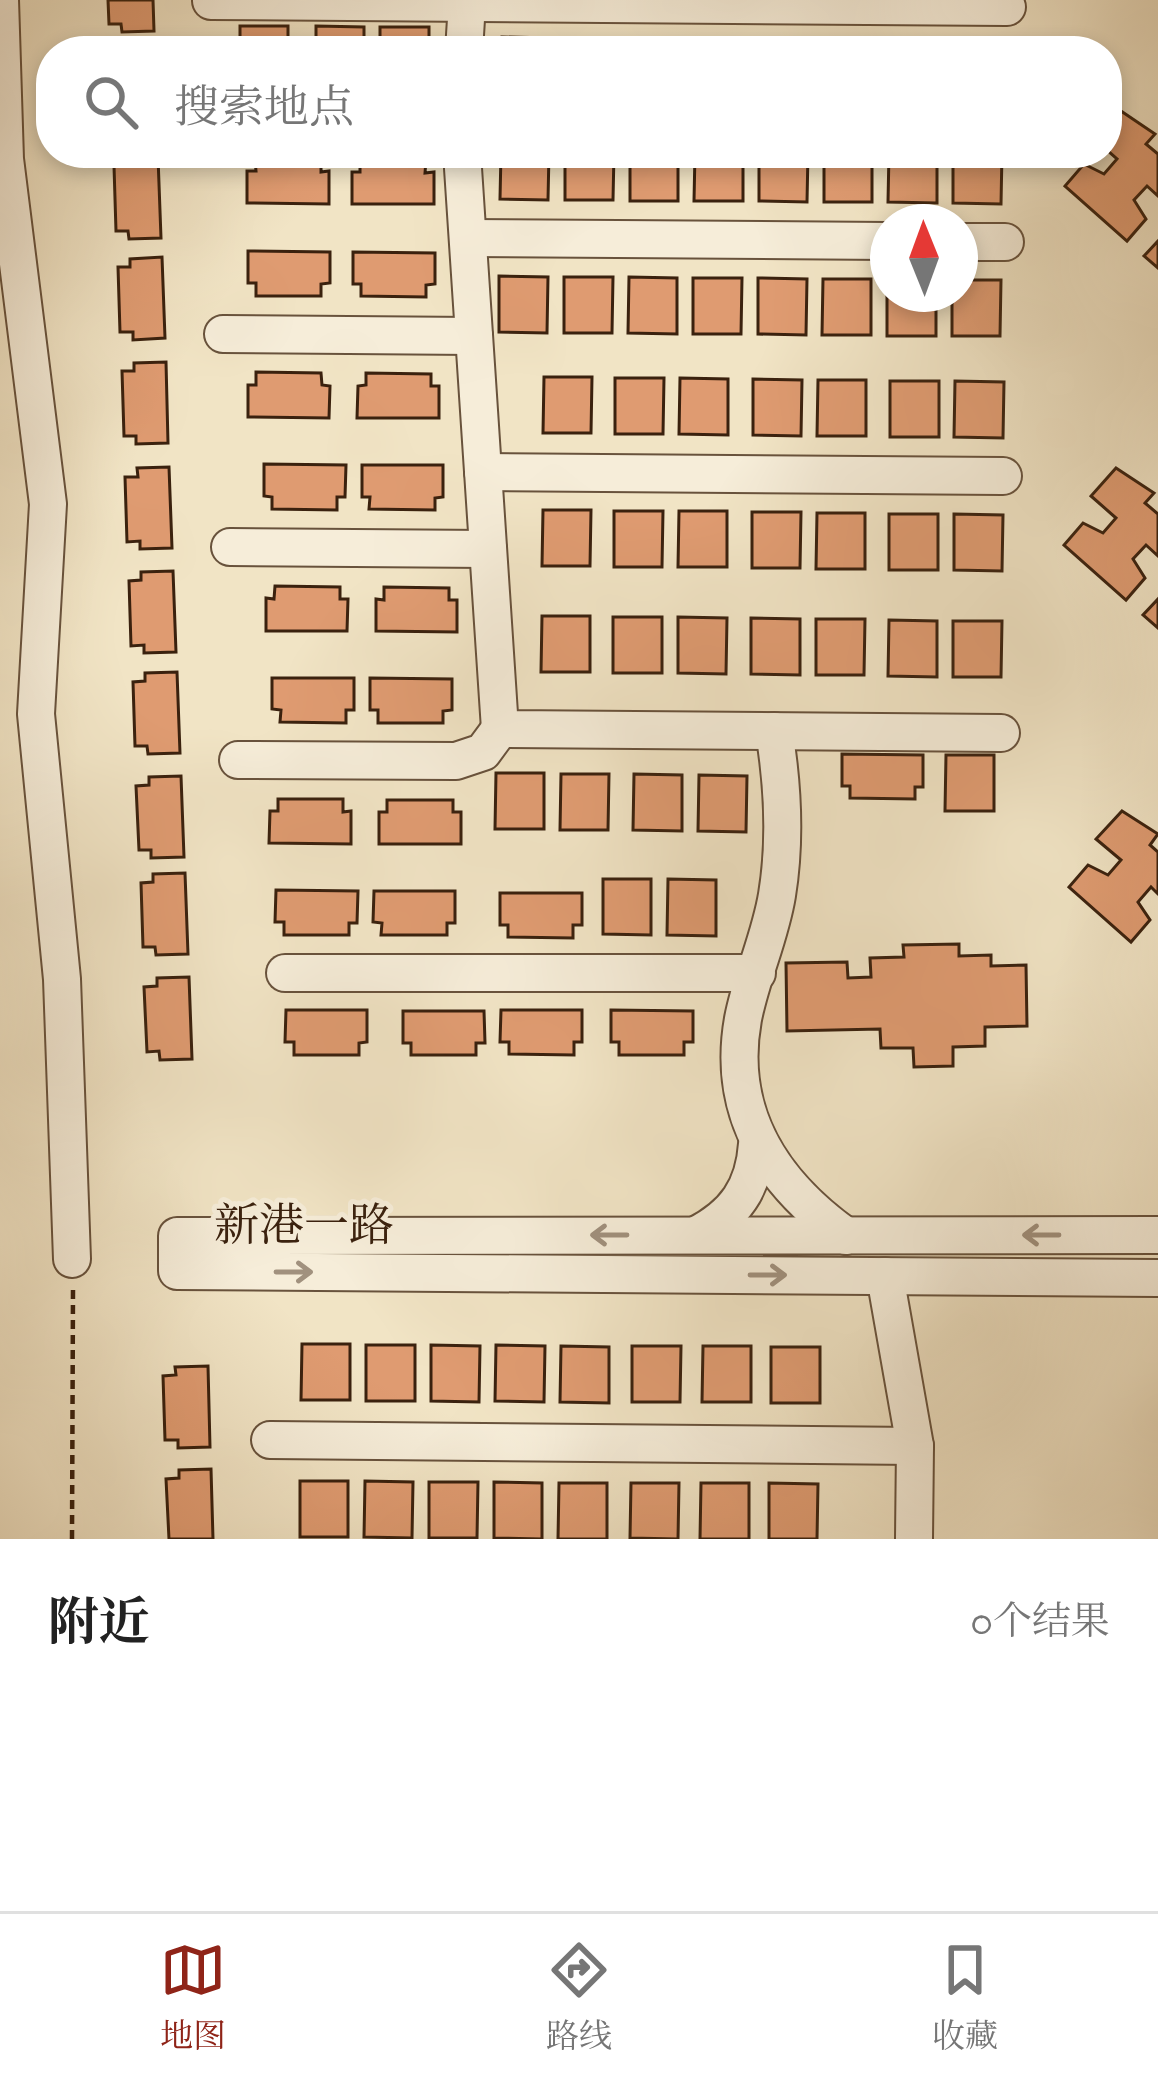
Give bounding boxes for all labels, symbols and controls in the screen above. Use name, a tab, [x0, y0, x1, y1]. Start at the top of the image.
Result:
search box	[36, 36, 1122, 168]
icon: search	[78, 69, 144, 135]
text: 搜索地点	[174, 79, 354, 134]
north arrow	[870, 204, 978, 312]
street label: 新港一路	[214, 1197, 394, 1252]
one-way arrow	[590, 1224, 629, 1246]
one-way arrow	[1022, 1224, 1061, 1246]
one-way arrow	[274, 1260, 313, 1283]
one-way arrow	[748, 1264, 787, 1286]
text: 附近	[48, 1591, 150, 1653]
text: 0个结果	[970, 1597, 1110, 1645]
tab: 地图	[160, 1937, 226, 2056]
tab: 路线	[546, 1937, 612, 2056]
tab: 收藏	[932, 1937, 998, 2056]

